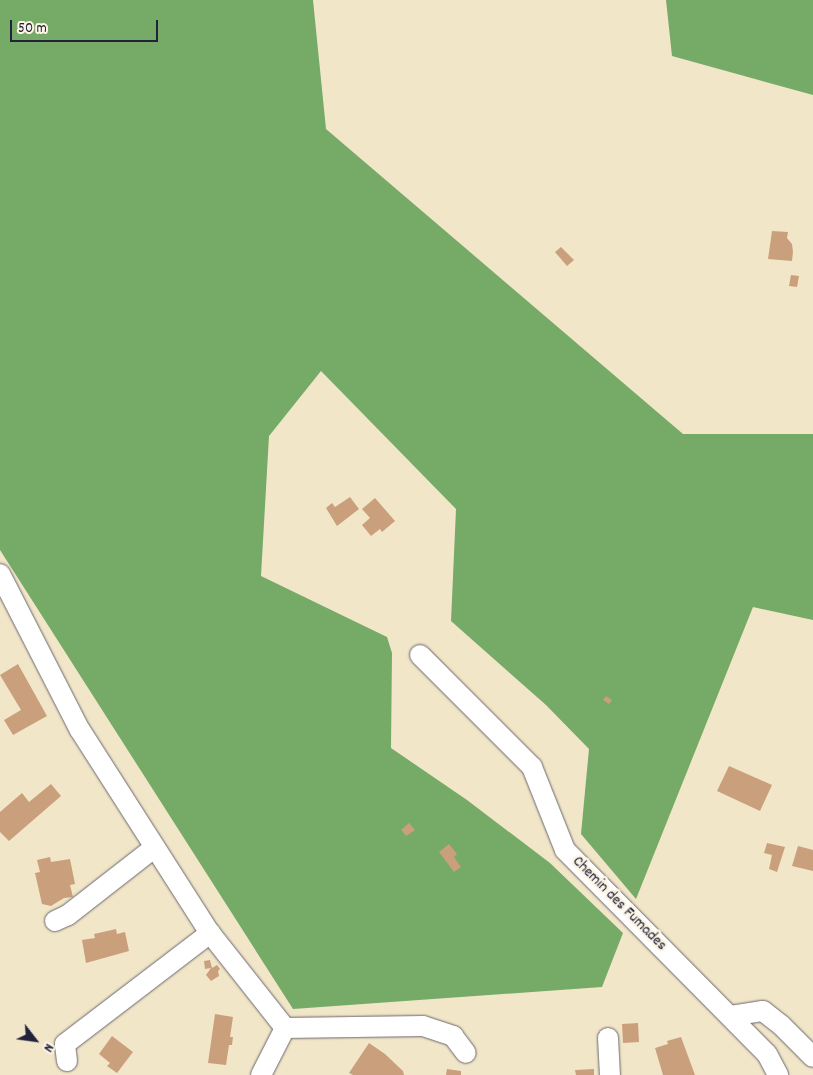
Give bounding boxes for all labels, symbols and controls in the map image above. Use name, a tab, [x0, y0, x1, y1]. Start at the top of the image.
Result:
scale bar	[12, 10, 160, 42]
text: 50 m	[18, 18, 47, 40]
street label: Chemin des Fumades	[568, 853, 670, 955]
north arrow	[10, 1015, 60, 1065]
text: N	[38, 1039, 58, 1055]

